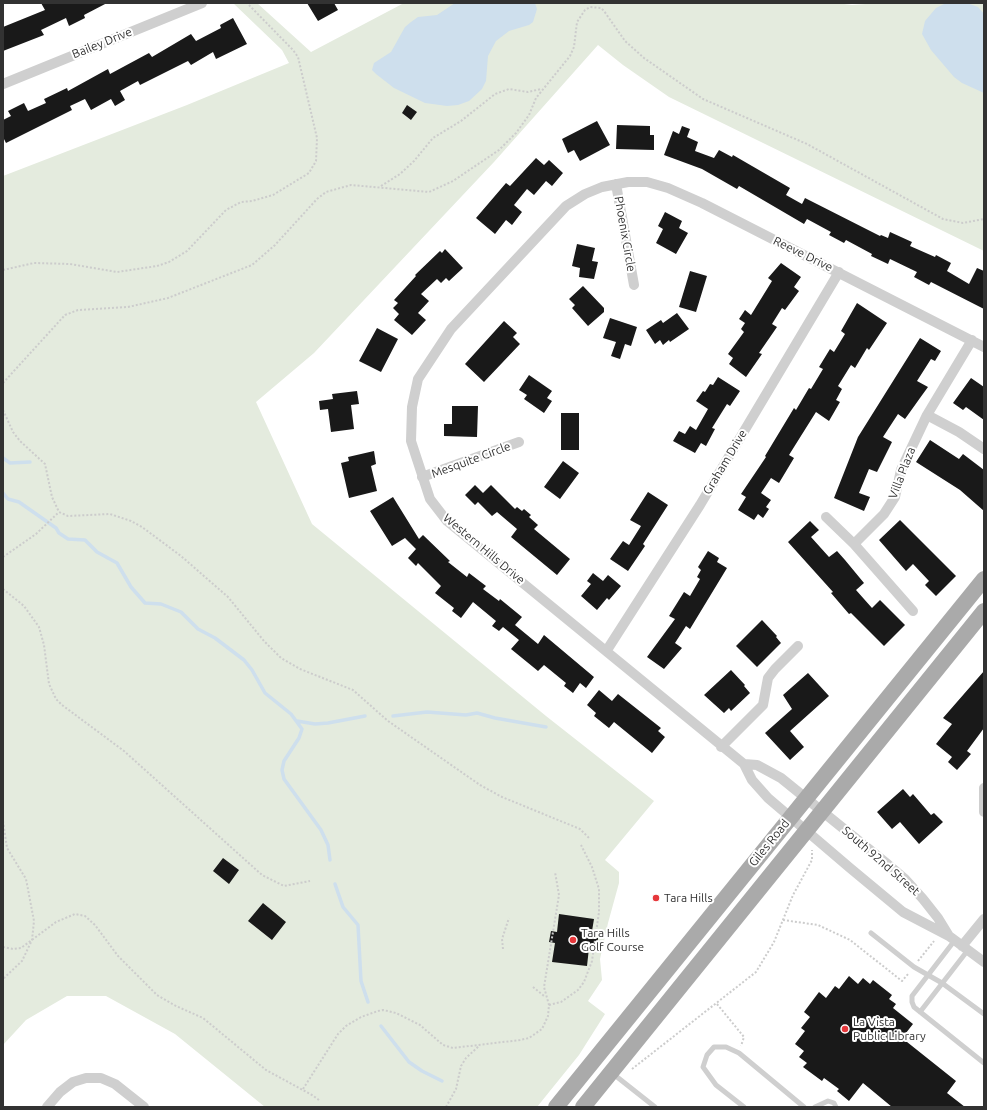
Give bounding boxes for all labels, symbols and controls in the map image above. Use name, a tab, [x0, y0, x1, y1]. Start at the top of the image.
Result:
street label: Bailey Drive	[70, 24, 134, 62]
street label: Phoenix Circle	[611, 195, 639, 273]
street label: Reeve Drive	[771, 233, 835, 275]
street label: Graham Drive	[700, 427, 750, 497]
street label: Mesquite Circle	[429, 439, 513, 481]
street label: Villa Plaza	[886, 445, 918, 501]
street label: Western Hills Drive	[440, 511, 528, 587]
street label: Giles Road	[746, 817, 792, 869]
street label: South 92nd Street	[839, 823, 923, 899]
place label: Tara Hills	[664, 891, 713, 905]
marker: Tara Hills	[651, 893, 661, 903]
place label: Tara Hills Golf Course	[581, 926, 644, 954]
marker: Tara Hills Golf Course	[568, 935, 578, 945]
place label: La Vista Public Library	[853, 1015, 926, 1043]
marker: La Vista Public Library	[840, 1024, 850, 1034]

